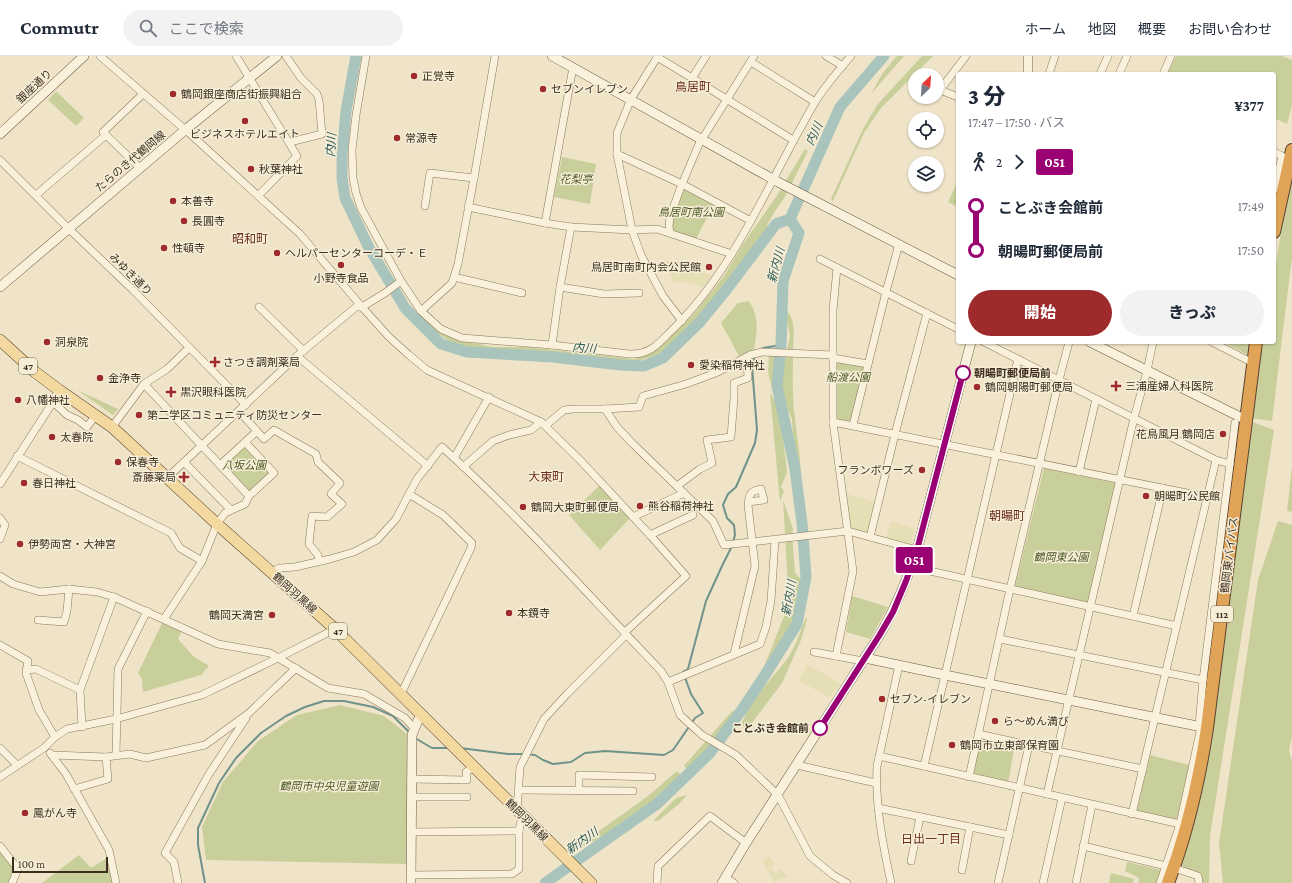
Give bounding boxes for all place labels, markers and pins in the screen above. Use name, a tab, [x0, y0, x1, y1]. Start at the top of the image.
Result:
place label: 正覚寺	[422, 70, 455, 82]
marker: 正覚寺	[409, 71, 419, 81]
place label: セブンイレブン	[551, 83, 628, 95]
marker: セブンイレブン	[538, 84, 548, 94]
place label: 鶴岡銀座商店街振興組合	[181, 88, 302, 100]
marker: 鶴岡銀座商店街振興組合	[168, 89, 178, 99]
marker: ビジネスホテルエイト	[240, 116, 250, 126]
place label: ビジネスホテルエイト	[190, 128, 300, 140]
place label: 常源寺	[405, 132, 438, 144]
marker: 常源寺	[392, 133, 402, 143]
place label: 秋葉神社	[259, 163, 303, 175]
marker: 秋葉神社	[246, 164, 256, 174]
place label: 本善寺	[181, 195, 214, 207]
marker: 本善寺	[168, 196, 178, 206]
place label: 長圓寺	[192, 215, 225, 227]
marker: 長圓寺	[179, 216, 189, 226]
place label: 性頓寺	[172, 242, 205, 254]
marker: 性頓寺	[159, 243, 169, 253]
place label: ヘルパーセンターコーデ・Ｅ	[285, 247, 428, 259]
marker: ヘルパーセンターコーデ・Ｅ	[272, 248, 282, 258]
marker: 小野寺食品	[336, 260, 346, 270]
place label: 鳥居町南町内会公民館	[591, 261, 701, 273]
marker: 鳥居町南町内会公民館	[704, 262, 714, 272]
place label: 小野寺食品	[314, 272, 369, 284]
place label: 洞泉院	[55, 336, 88, 348]
marker: 洞泉院	[42, 337, 52, 347]
place label: さつき調剤薬局	[223, 356, 300, 368]
marker: さつき調剤薬局	[210, 357, 220, 367]
place label: 愛染稲荷神社	[699, 359, 765, 371]
marker: 愛染稲荷神社	[686, 360, 696, 370]
marker: 朝暘町郵便局前	[955, 365, 971, 381]
place label: 朝暘町郵便局前	[974, 367, 1051, 379]
place label: 金浄寺	[108, 372, 141, 384]
marker: 金浄寺	[95, 373, 105, 383]
marker: 三浦産婦人科医院	[1110, 380, 1122, 392]
place label: 三浦産婦人科医院	[1125, 380, 1213, 392]
place label: 鶴岡朝陽町郵便局	[985, 381, 1073, 393]
marker: 鶴岡朝陽町郵便局	[972, 382, 982, 392]
marker: 黒沢眼科医院	[165, 386, 177, 398]
place label: 黒沢眼科医院	[180, 386, 246, 398]
place label: 八幡神社	[26, 394, 70, 406]
marker: 八幡神社	[13, 395, 23, 405]
place label: 第二学区コミュニティ防災センター	[147, 409, 322, 421]
marker: 第二学区コミュニティ防災センター	[134, 410, 144, 420]
place label: 花鳥風月 鶴岡店	[1136, 428, 1215, 440]
marker: 花鳥風月 鶴岡店	[1218, 429, 1228, 439]
place label: 太春院	[60, 431, 93, 443]
marker: 太春院	[47, 432, 57, 442]
place label: 保春寺	[126, 456, 159, 468]
marker: 保春寺	[113, 457, 123, 467]
place label: フランボワーズ	[838, 464, 914, 476]
marker: フランボワーズ	[917, 465, 927, 475]
place label: 斎藤薬局	[132, 471, 176, 483]
marker: 斎藤薬局	[179, 472, 189, 482]
place label: 春日神社	[32, 477, 76, 489]
marker: 春日神社	[19, 478, 29, 488]
place label: 朝暘町公民館	[1154, 490, 1220, 502]
marker: 朝暘町公民館	[1141, 491, 1151, 501]
place label: 熊谷稲荷神社	[648, 500, 714, 512]
place label: 鶴岡大東町郵便局	[531, 501, 619, 513]
marker: 熊谷稲荷神社	[635, 501, 645, 511]
marker: 鶴岡大東町郵便局	[518, 502, 528, 512]
place label: 伊勢両宮・大神宮	[28, 538, 116, 550]
marker: 伊勢両宮・大神宮	[15, 539, 25, 549]
place label: 本鏡寺	[517, 607, 550, 619]
marker: 本鏡寺	[504, 608, 514, 618]
place label: 鶴岡天満宮	[209, 609, 264, 621]
marker: 鶴岡天満宮	[267, 610, 277, 620]
place label: セブン-イレブン	[890, 693, 971, 705]
marker: セブン-イレブン	[877, 694, 887, 704]
place label: ら～めん満び	[1003, 715, 1069, 727]
marker: ら～めん満び	[990, 716, 1000, 726]
marker: ことぶき会館前	[812, 720, 828, 736]
place label: ことぶき会館前	[732, 722, 809, 734]
place label: 鶴岡市立東部保育園	[960, 739, 1059, 751]
marker: 鶴岡市立東部保育園	[947, 740, 957, 750]
place label: 鳳がん寺	[33, 807, 77, 819]
marker: 鳳がん寺	[20, 808, 30, 818]

